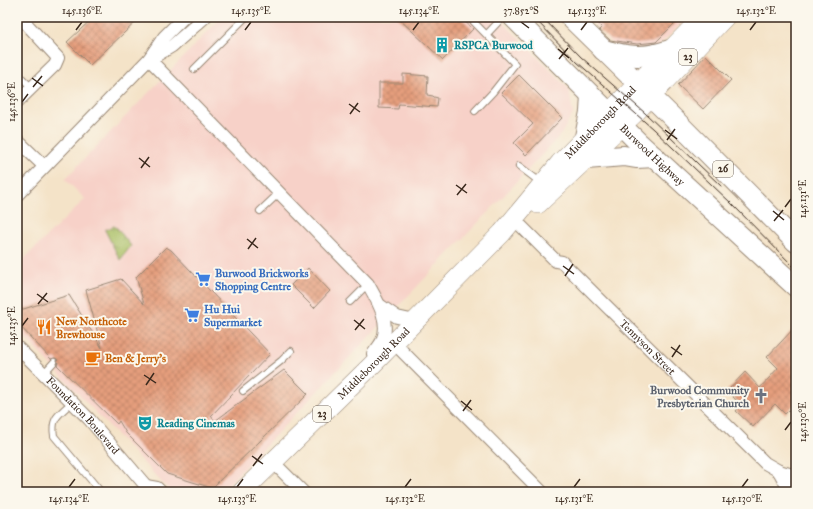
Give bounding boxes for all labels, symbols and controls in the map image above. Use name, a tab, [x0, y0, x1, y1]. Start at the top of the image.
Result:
text: 145.136°E	[62, 5, 102, 17]
text: 145.135°E	[231, 5, 271, 17]
text: 145.134°E	[399, 5, 439, 17]
text: 37.852°S	[503, 5, 539, 17]
text: 145.133°E	[568, 5, 606, 17]
text: 145.132°E	[736, 5, 776, 17]
building icon: RSPCA Burwood	[433, 36, 451, 54]
place label: RSPCA Burwood	[454, 39, 533, 52]
road number: 23	[679, 49, 697, 65]
text: 145.136°E	[6, 82, 18, 122]
street label: Middleborough Road	[562, 83, 639, 161]
street label: Burwood Highway	[617, 121, 688, 189]
road number: 26	[713, 161, 733, 177]
text: 145.131°E	[797, 180, 809, 218]
place label: Burwood Brickworks Shopping Centre	[215, 267, 309, 294]
supermarket icon: Burwood Brickworks Shopping Centre	[194, 270, 212, 288]
place label: Hu Hui Supermarket	[204, 303, 262, 330]
text: 145.135°E	[6, 306, 18, 346]
supermarket icon: Hu Hui Supermarket	[183, 306, 201, 324]
place label: New Northcote Brewhouse	[56, 315, 127, 341]
street label: Tennyson Street	[617, 317, 679, 377]
restaurant icon: New Northcote Brewhouse	[35, 318, 53, 336]
street label: Middleborough Road	[335, 324, 412, 402]
cafe icon: Ben & Jerry's	[84, 349, 102, 367]
place label: Ben & Jerry's	[105, 352, 166, 366]
street label: Foundation Boulevard	[44, 374, 123, 457]
place label: Burwood Community Presbyterian Church	[650, 384, 750, 411]
church icon: Burwood Community Presbyterian Church	[752, 387, 770, 405]
text: 145.130°E	[797, 402, 809, 442]
road number: 23	[313, 406, 331, 422]
theatre icon: Reading Cinemas	[136, 414, 154, 432]
place label: Reading Cinemas	[157, 417, 235, 430]
text: 145.134°E	[49, 493, 89, 505]
text: 145.133°E	[218, 493, 256, 505]
text: 145.132°E	[385, 493, 425, 505]
text: 145.131°E	[555, 493, 593, 505]
text: 145.130°E	[722, 493, 762, 505]

